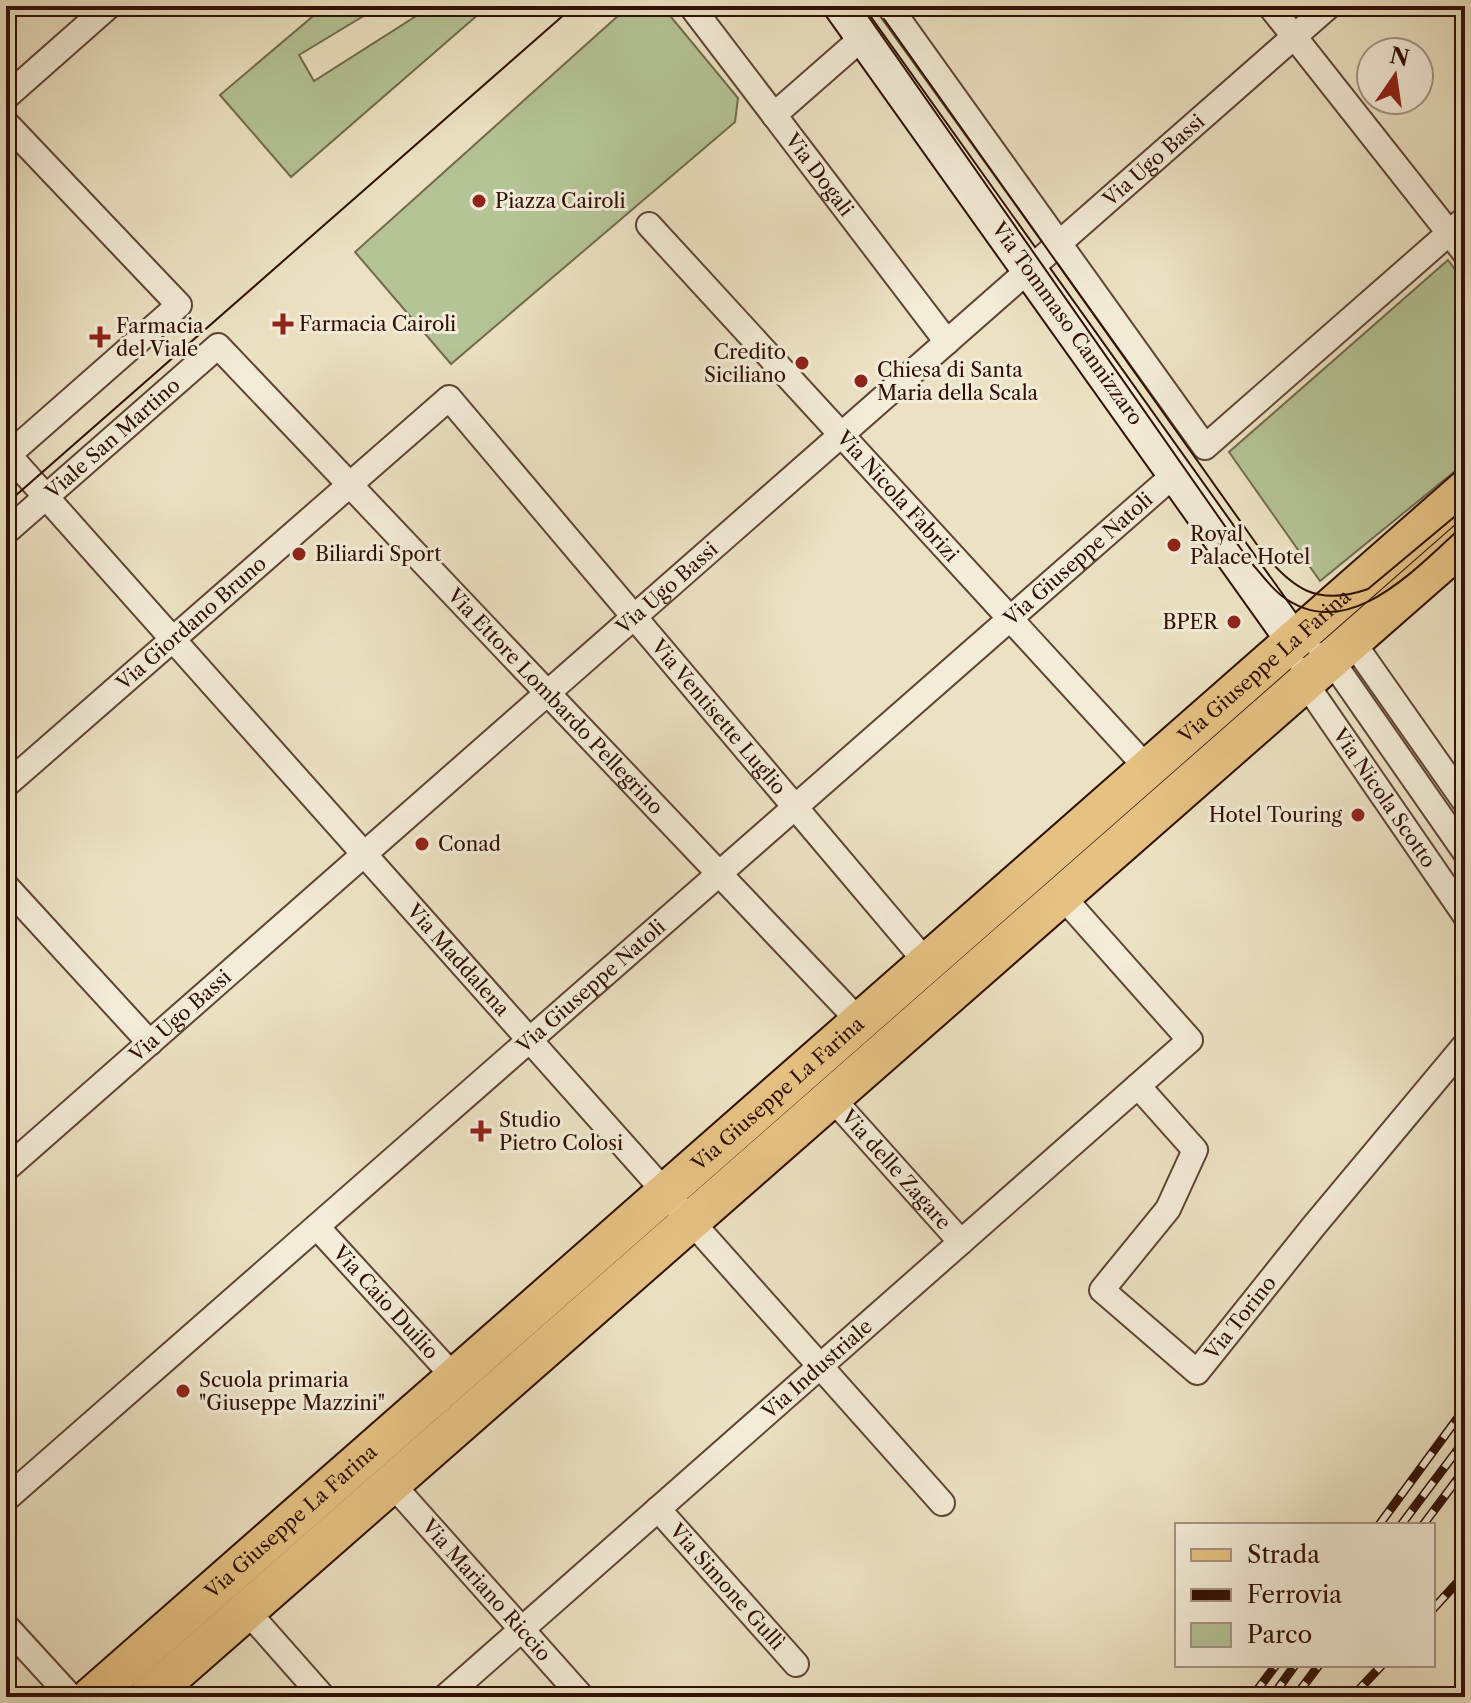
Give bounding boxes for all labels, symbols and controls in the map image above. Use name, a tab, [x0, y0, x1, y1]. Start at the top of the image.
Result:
north arrow	[1355, 36, 1435, 116]
text: N	[1387, 42, 1412, 72]
street label: Via Ugo Bassi	[1097, 109, 1209, 212]
street label: Via Dogali	[780, 128, 859, 221]
place label: Piazza Cairoli	[495, 189, 626, 213]
marker: Piazza Cairoli	[470, 192, 488, 210]
street label: Via Tommaso Cannizzaro	[986, 216, 1148, 430]
place label: Farmacia Cairoli	[299, 312, 456, 336]
place label: Farmacia del Viale	[116, 314, 204, 361]
marker: Farmacia Cairoli	[274, 315, 292, 333]
marker: Farmacia del Viale	[91, 328, 109, 346]
place label: Credito Siciliano	[704, 340, 786, 387]
marker: Credito Siciliano	[793, 354, 811, 372]
place label: Chiesa di Santa Maria della Scala	[877, 358, 1039, 405]
marker: Chiesa di Santa Maria della Scala	[852, 372, 870, 390]
street label: Viale San Martino	[40, 373, 185, 504]
street label: Via Nicola Fabrizi	[831, 425, 964, 567]
street label: Via Giuseppe Natoli	[998, 487, 1157, 631]
place label: Royal Palace Hotel	[1190, 522, 1310, 569]
marker: Royal Palace Hotel	[1165, 536, 1183, 554]
street label: Via Ugo Bassi	[610, 537, 723, 640]
place label: Biliardi Sport	[315, 542, 441, 566]
marker: Biliardi Sport	[290, 545, 308, 563]
street label: Via Giordano Bruno	[111, 551, 271, 696]
street label: Via Ettore Lombardo Pellegrino	[442, 583, 668, 819]
street label: Via Giuseppe La Farina	[1173, 584, 1356, 749]
place label: BPER	[1163, 610, 1219, 634]
marker: BPER	[1225, 613, 1243, 631]
street label: Via Ventisette Luglio	[646, 634, 791, 799]
street label: Via Nicola Scotto	[1327, 723, 1441, 872]
place label: Hotel Touring	[1209, 803, 1342, 827]
marker: Hotel Touring	[1349, 806, 1367, 824]
place label: Conad	[438, 832, 501, 856]
marker: Conad	[413, 835, 431, 853]
street label: Via Maddalena	[401, 898, 515, 1021]
street label: Via Giuseppe Natoli	[511, 914, 670, 1058]
street label: Via Ugo Bassi	[124, 965, 236, 1067]
street label: Via Giuseppe La Farina	[686, 1012, 869, 1176]
street label: Via delle Zagare	[836, 1104, 956, 1234]
place label: Studio Pietro Colosi	[499, 1108, 623, 1155]
marker: Studio Pietro Colosi	[470, 1120, 492, 1142]
street label: Via Caio Duilio	[327, 1240, 444, 1364]
street label: Via Torino	[1199, 1271, 1281, 1365]
street label: Via Industriale	[756, 1314, 877, 1424]
place label: Scuola primaria "Giuseppe Mazzini"	[199, 1368, 385, 1415]
marker: Scuola primaria "Giuseppe Mazzini"	[174, 1382, 192, 1400]
street label: Via Giuseppe La Farina	[199, 1439, 382, 1604]
street label: Via Mariano Riccio	[416, 1513, 556, 1666]
street label: Via Simone Gullì	[664, 1518, 790, 1655]
legend	[1175, 1523, 1435, 1667]
text: Strada	[1247, 1540, 1320, 1569]
text: Ferrovia	[1247, 1580, 1342, 1609]
text: Parco	[1247, 1620, 1312, 1649]

